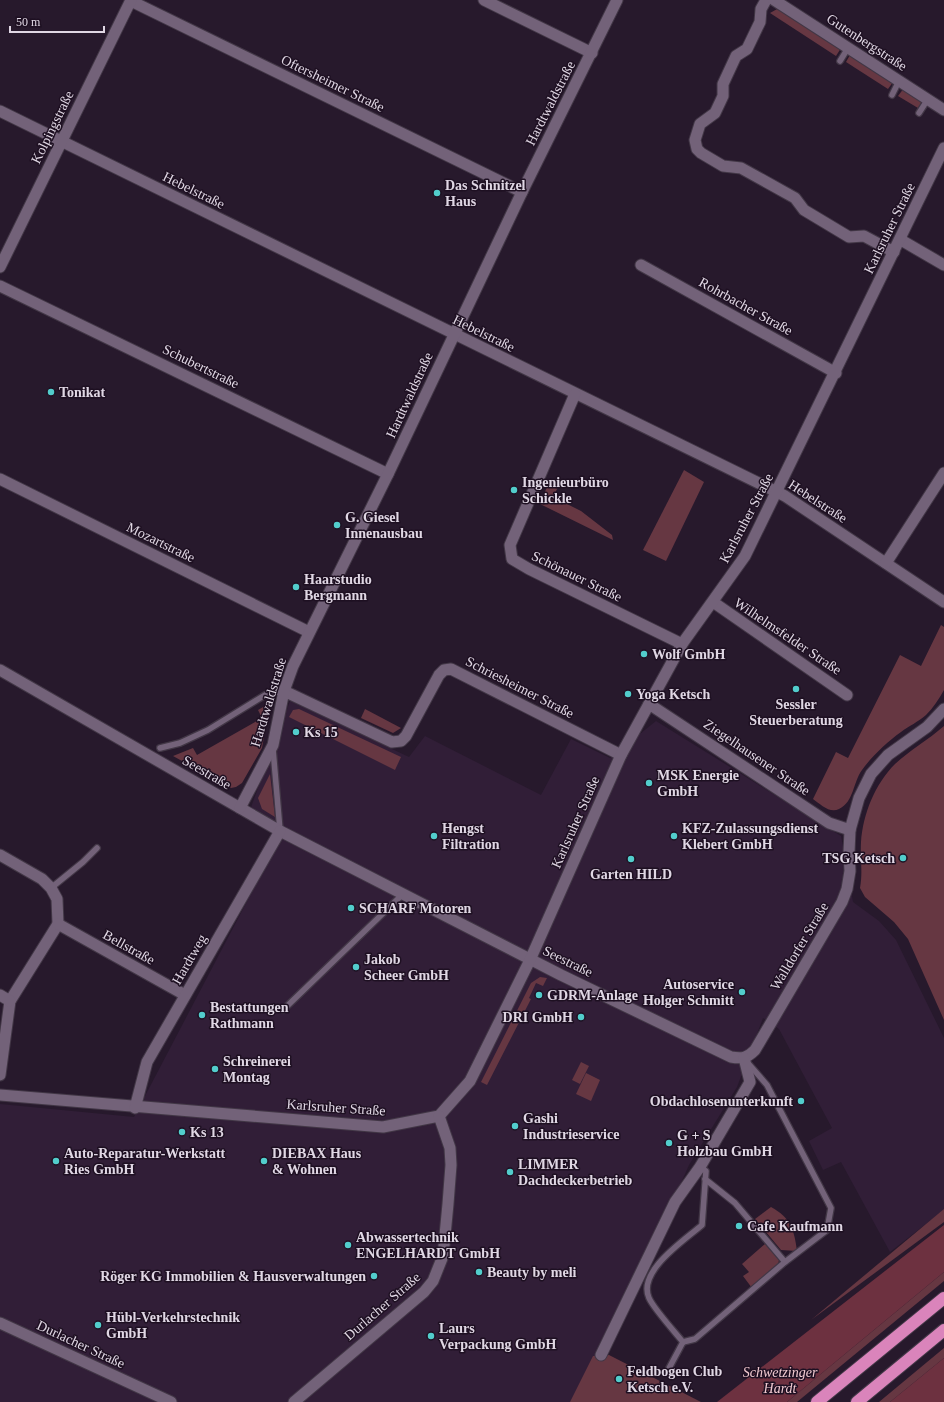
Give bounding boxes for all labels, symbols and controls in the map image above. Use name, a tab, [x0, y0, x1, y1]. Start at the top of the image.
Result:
scale bar	[10, 8, 104, 34]
street label: Gutenbergstraße	[824, 11, 910, 74]
text: 50 m	[16, 15, 41, 29]
street label: Oftersheimer Straße	[279, 52, 387, 115]
street label: Hardtwaldstraße	[523, 59, 578, 148]
street label: Kolpingstraße	[28, 88, 77, 166]
street label: Hebelstraße	[160, 169, 227, 212]
place label: Das Schnitzel Haus	[445, 178, 526, 209]
street label: Karlsruher Straße	[861, 180, 918, 276]
marker: Das Schnitzel Haus	[432, 188, 442, 198]
street label: Rohrbacher Straße	[696, 275, 795, 338]
street label: Hebelstraße	[450, 312, 517, 355]
street label: Schubertstraße	[160, 341, 241, 391]
street label: Hardtwaldstraße	[383, 350, 436, 440]
place label: Tonikat	[59, 385, 106, 400]
marker: Tonikat	[46, 387, 56, 397]
street label: Karlsruher Straße	[717, 471, 776, 566]
place label: Ingenieurbüro Schickle	[522, 475, 609, 506]
street label: Hebelstraße	[786, 477, 850, 526]
marker: Ingenieurbüro Schickle	[509, 485, 519, 495]
place label: G. Giesel Innenausbau	[345, 510, 423, 541]
street label: Mozartstraße	[124, 520, 197, 565]
marker: G. Giesel Innenausbau	[332, 520, 342, 530]
street label: Schönauer Straße	[529, 548, 624, 605]
place label: Haarstudio Bergmann	[304, 572, 372, 603]
marker: Haarstudio Bergmann	[291, 582, 301, 592]
street label: Wilhelmsfelder Straße	[731, 595, 844, 678]
place label: Wolf GmbH	[652, 647, 726, 662]
marker: Wolf GmbH	[639, 649, 649, 659]
street label: Schriesheimer Straße	[463, 654, 576, 721]
street label: Hardtwaldstraße	[248, 656, 289, 749]
marker: Sessler Steuerberatung	[791, 684, 801, 694]
place label: Yoga Ketsch	[636, 687, 710, 702]
marker: Yoga Ketsch	[623, 689, 633, 699]
place label: Sessler Steuerberatung	[749, 697, 843, 728]
street label: Ziegelhausener Straße	[701, 716, 813, 799]
place label: Ks 15	[304, 725, 338, 740]
marker: Ks 15	[291, 727, 301, 737]
street label: Seestraße	[180, 753, 234, 792]
place label: MSK Energie GmbH	[657, 768, 739, 799]
street label: Karlsruher Straße	[548, 774, 602, 871]
marker: MSK Energie GmbH	[644, 778, 654, 788]
place label: Hengst Filtration	[442, 821, 500, 852]
place label: KFZ-Zulassungsdienst Klebert GmbH	[682, 821, 818, 852]
marker: Hengst Filtration	[429, 831, 439, 841]
marker: KFZ-Zulassungsdienst Klebert GmbH	[669, 831, 679, 841]
place label: TSG Ketsch	[822, 851, 895, 866]
marker: TSG Ketsch	[898, 853, 908, 863]
marker: Garten HILD	[626, 854, 636, 864]
place label: Garten HILD	[590, 867, 672, 882]
street label: Walldorfer Straße	[767, 900, 831, 993]
place label: SCHARF Motoren	[359, 901, 472, 916]
marker: SCHARF Motoren	[346, 903, 356, 913]
street label: Bellstraße	[100, 927, 157, 968]
street label: Hardtweg	[169, 932, 210, 987]
street label: Seestraße	[540, 943, 595, 980]
place label: Jakob Scheer GmbH	[364, 952, 449, 983]
marker: Jakob Scheer GmbH	[351, 962, 361, 972]
place label: Autoservice Holger Schmitt	[643, 977, 734, 1008]
marker: Autoservice Holger Schmitt	[737, 987, 747, 997]
place label: GDRM-Anlage	[547, 988, 638, 1003]
marker: GDRM-Anlage	[534, 990, 544, 1000]
place label: Bestattungen Rathmann	[210, 1000, 289, 1031]
marker: Bestattungen Rathmann	[197, 1010, 207, 1020]
place label: DRI GmbH	[503, 1010, 573, 1025]
marker: DRI GmbH	[576, 1012, 586, 1022]
place label: Schreinerei Montag	[223, 1054, 291, 1085]
marker: Schreinerei Montag	[210, 1064, 220, 1074]
place label: Obdachlosenunterkunft	[650, 1094, 793, 1109]
marker: Obdachlosenunterkunft	[796, 1096, 806, 1106]
street label: Karlsruher Straße	[286, 1097, 386, 1118]
place label: Gashi Industrieservice	[523, 1111, 619, 1142]
marker: Gashi Industrieservice	[510, 1121, 520, 1131]
place label: Ks 13	[190, 1125, 224, 1140]
marker: Ks 13	[177, 1127, 187, 1137]
place label: G + S Holzbau GmbH	[677, 1128, 772, 1159]
marker: G + S Holzbau GmbH	[664, 1138, 674, 1148]
place label: Auto-Reparatur-Werkstatt Ries GmbH	[64, 1146, 226, 1177]
place label: DIEBAX Haus & Wohnen	[272, 1146, 362, 1177]
marker: Auto-Reparatur-Werkstatt Ries GmbH	[51, 1156, 61, 1166]
marker: DIEBAX Haus & Wohnen	[259, 1156, 269, 1166]
place label: LIMMER Dachdeckerbetrieb	[518, 1157, 633, 1188]
marker: LIMMER Dachdeckerbetrieb	[505, 1167, 515, 1177]
place label: Cafe Kaufmann	[747, 1219, 843, 1234]
marker: Cafe Kaufmann	[734, 1221, 744, 1231]
place label: Abwassertechnik ENGELHARDT GmbH	[356, 1230, 500, 1261]
marker: Abwassertechnik ENGELHARDT GmbH	[343, 1240, 353, 1250]
place label: Beauty by meli	[487, 1265, 577, 1280]
marker: Beauty by meli	[474, 1267, 484, 1277]
place label: Röger KG Immobilien & Hausverwaltungen	[100, 1269, 366, 1284]
street label: Durlacher Straße	[341, 1269, 423, 1343]
marker: Röger KG Immobilien & Hausverwaltungen	[369, 1271, 379, 1281]
place label: Hübl-Verkehrstechnik GmbH	[106, 1310, 240, 1341]
street label: Durlacher Straße	[34, 1318, 127, 1371]
marker: Hübl-Verkehrstechnik GmbH	[93, 1320, 103, 1330]
place label: Laurs Verpackung GmbH	[439, 1321, 556, 1352]
marker: Laurs Verpackung GmbH	[426, 1331, 436, 1341]
place label: Feldbogen Club Ketsch e.V.	[627, 1364, 723, 1395]
park label: Schwetzinger Hardt	[743, 1365, 818, 1396]
marker: Feldbogen Club Ketsch e.V.	[614, 1374, 624, 1384]

